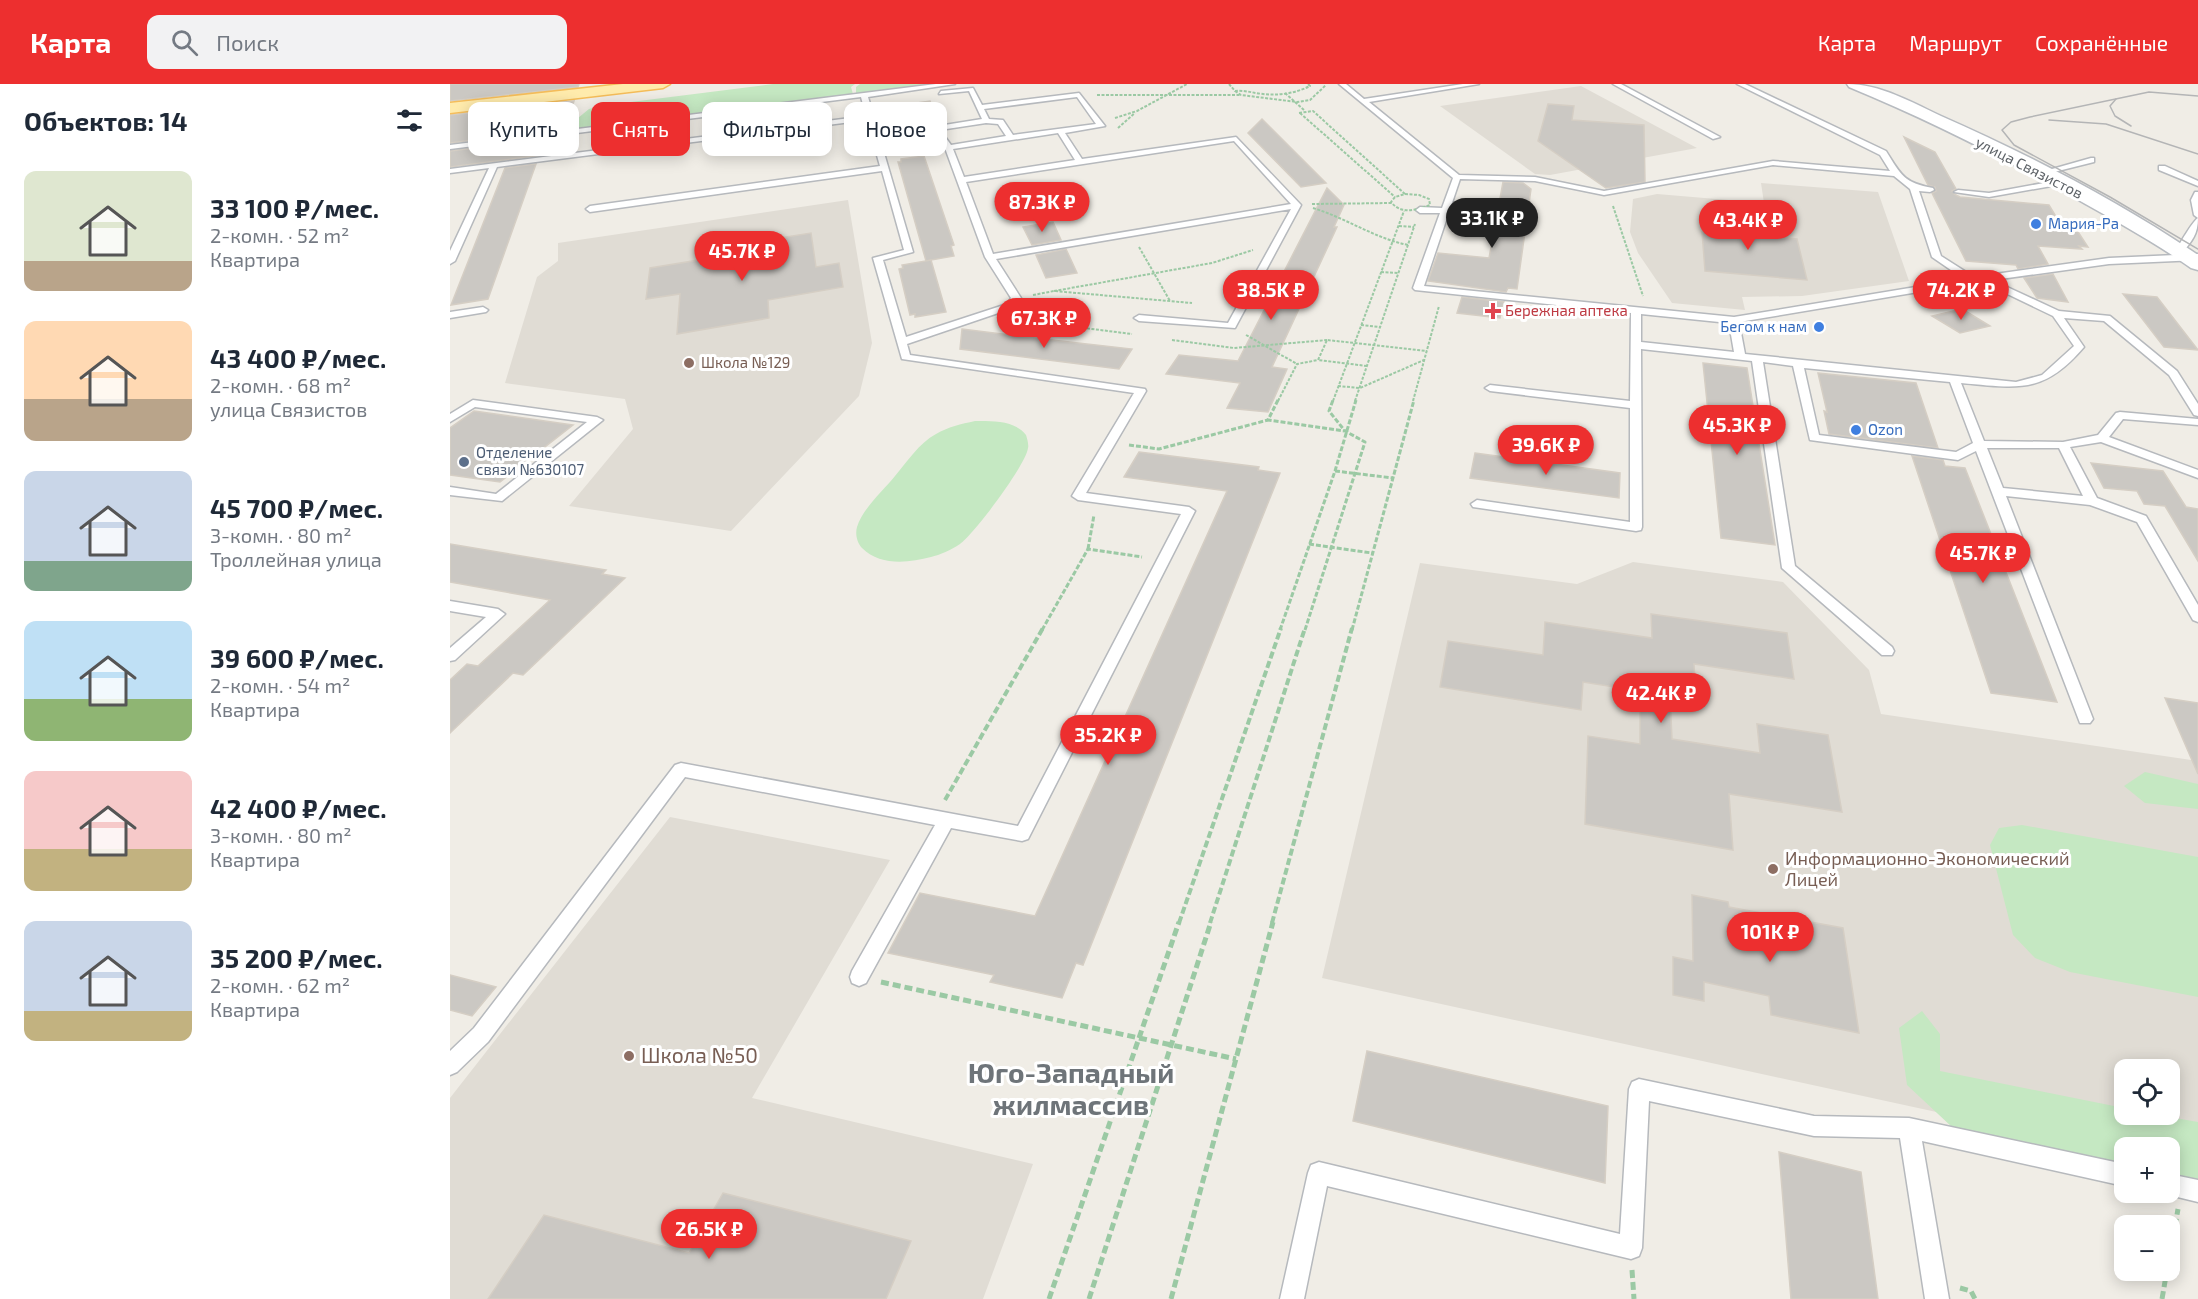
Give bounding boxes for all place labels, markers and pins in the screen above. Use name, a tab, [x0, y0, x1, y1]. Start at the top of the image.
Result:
pin: 87.3K ₽	[987, 182, 1097, 233]
pin: 33.1K ₽	[1437, 198, 1547, 249]
pin: 43.4K ₽	[1693, 200, 1803, 251]
place label: Мария-Ра	[2048, 214, 2119, 232]
marker: Мария-Ра	[2029, 217, 2043, 231]
pin: 45.7K ₽	[687, 231, 797, 282]
pin: 38.5K ₽	[1216, 270, 1326, 321]
pin: 74.2K ₽	[1906, 270, 2016, 321]
pin: 67.3K ₽	[989, 298, 1099, 349]
place label: Бережная аптека	[1505, 301, 1628, 319]
marker: Бережная аптека	[1486, 304, 1500, 318]
place label: Бегом к нам	[1720, 317, 1807, 335]
marker: Бегом к нам	[1812, 320, 1826, 334]
place label: Школа №129	[701, 353, 790, 371]
marker: Школа №129	[682, 356, 696, 370]
pin: 45.3K ₽	[1682, 405, 1792, 456]
place label: Ozon	[1868, 420, 1903, 438]
marker: Ozon	[1849, 423, 1863, 437]
pin: 39.6K ₽	[1491, 425, 1601, 476]
place label: Отделение связи №630107	[476, 443, 584, 478]
marker: Отделение связи №630107	[457, 455, 471, 469]
pin: 45.7K ₽	[1928, 533, 2038, 584]
pin: 42.4K ₽	[1606, 673, 1716, 724]
pin: 35.2K ₽	[1053, 715, 1163, 766]
place label: Информационно-Экономический Лицей	[1785, 847, 2070, 890]
marker: Информационно-Экономический Лицей	[1766, 862, 1780, 876]
pin: 101K ₽	[1721, 912, 1819, 963]
place label: Школа №50	[641, 1042, 758, 1067]
marker: Школа №50	[622, 1049, 636, 1063]
pin: 26.5K ₽	[654, 1209, 764, 1260]

